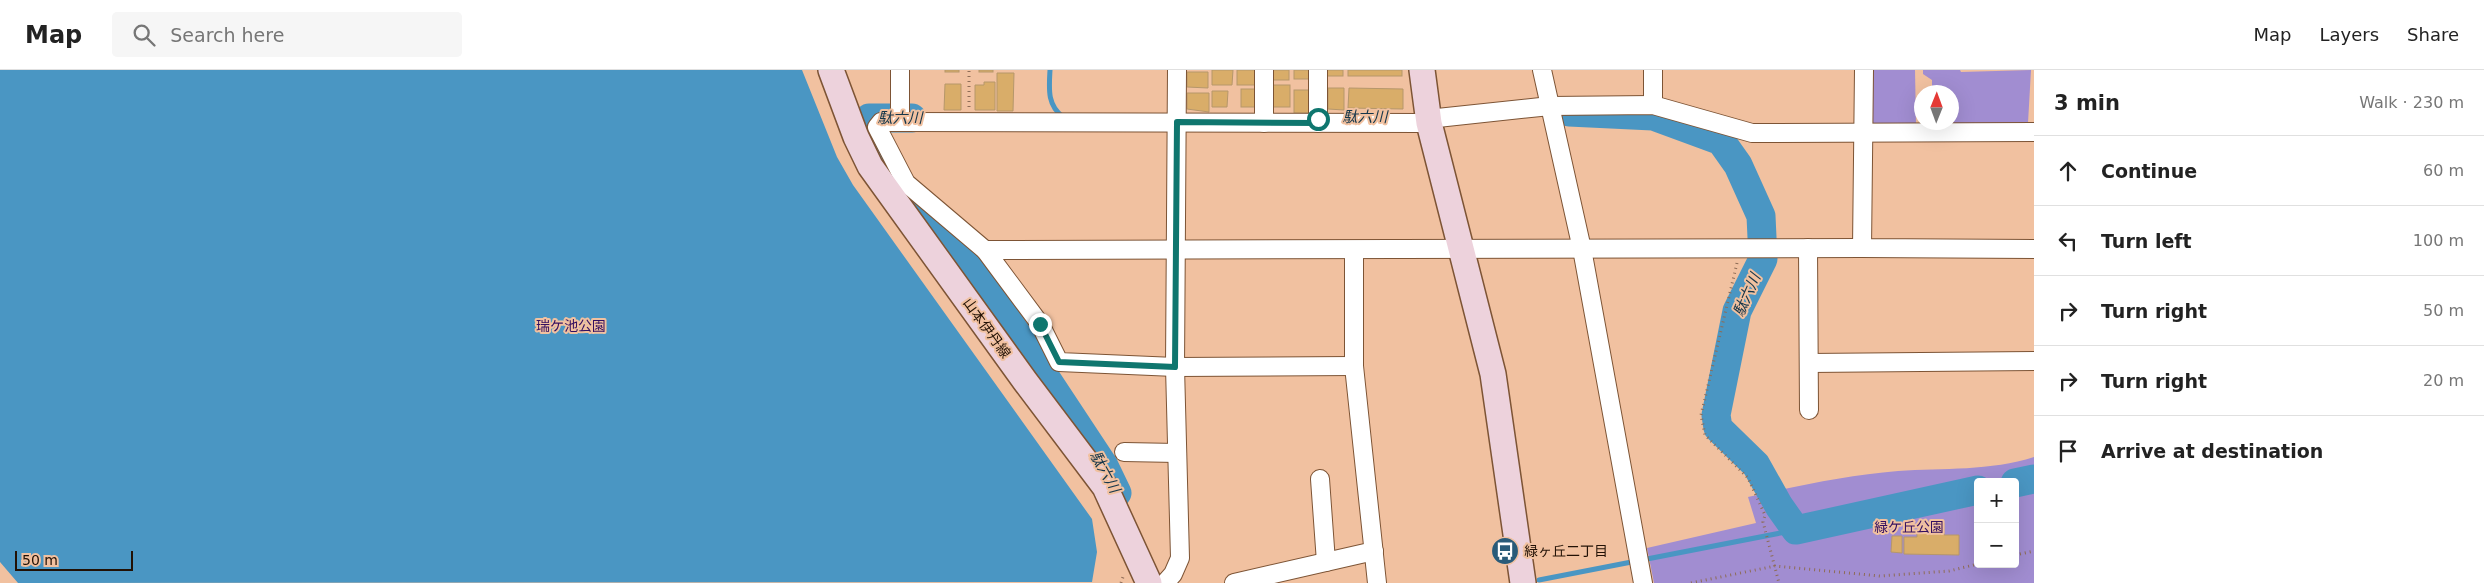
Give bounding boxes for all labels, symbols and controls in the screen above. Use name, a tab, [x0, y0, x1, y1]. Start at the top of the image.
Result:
search box	[112, 12, 462, 57]
text: Map	[25, 21, 82, 49]
icon: search	[130, 21, 158, 49]
text: Search here	[170, 24, 284, 46]
text: Map	[2253, 24, 2291, 45]
text: Layers	[2319, 24, 2379, 45]
text: Share	[2407, 24, 2459, 45]
north arrow	[1914, 85, 1959, 130]
text: 3 min	[2054, 91, 2120, 115]
text: Walk · 230 m	[2359, 93, 2464, 112]
route start	[1307, 108, 1330, 131]
water label: 駄六川	[1342, 108, 1389, 126]
water label: 駄六川	[877, 109, 924, 127]
icon: ahead	[2054, 157, 2082, 185]
text: Continue	[2101, 160, 2197, 182]
text: 60 m	[2423, 161, 2464, 180]
icon: left	[2054, 227, 2082, 255]
text: Turn left	[2101, 230, 2192, 252]
text: 100 m	[2413, 231, 2464, 250]
water label: 駄六川	[1730, 269, 1765, 319]
street label: 山本伊丹線	[960, 295, 1014, 361]
icon: right	[2054, 297, 2082, 325]
text: Turn right	[2101, 300, 2207, 322]
text: 50 m	[2423, 301, 2464, 320]
route end	[1029, 313, 1052, 336]
park label: 瑞ケ池公園	[536, 318, 606, 334]
icon: right	[2054, 367, 2082, 395]
text: Turn right	[2101, 370, 2207, 392]
text: 20 m	[2423, 371, 2464, 390]
icon: arrive	[2054, 437, 2082, 465]
text: Arrive at destination	[2101, 440, 2323, 462]
water label: 駄六川	[1086, 448, 1125, 498]
map controls	[1974, 478, 2019, 568]
button: +	[1974, 478, 2019, 523]
park label: 緑ケ丘公園	[1874, 519, 1944, 535]
button: −	[1974, 523, 2019, 568]
bus stop icon: 緑ヶ丘二丁目	[1490, 536, 1520, 566]
place label: 緑ヶ丘二丁目	[1524, 543, 1608, 559]
scale bar	[15, 548, 132, 571]
text: 50 m	[22, 552, 58, 568]

